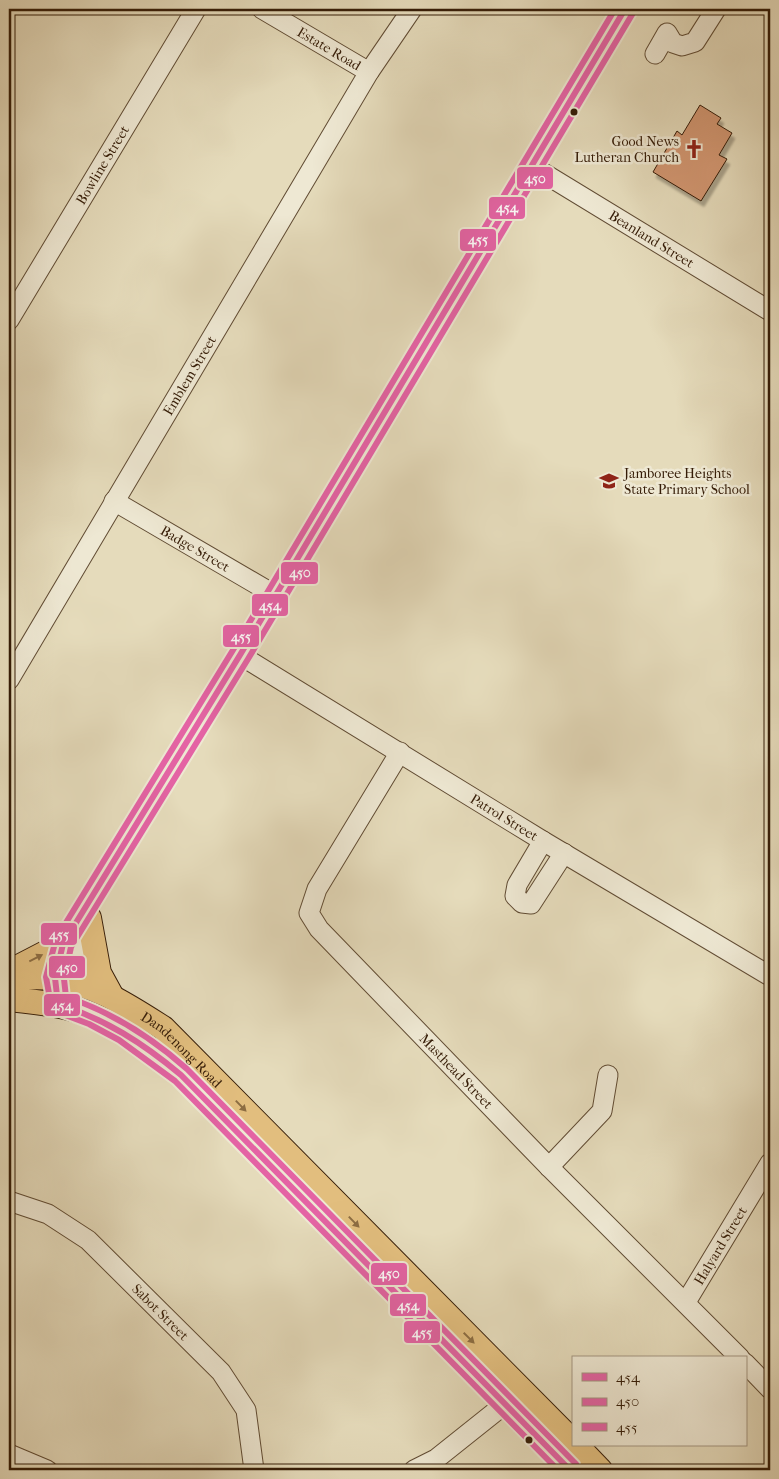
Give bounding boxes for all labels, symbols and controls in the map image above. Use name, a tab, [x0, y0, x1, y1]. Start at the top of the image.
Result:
street label: Estate Road	[294, 23, 365, 74]
unlabelled marker	[569, 107, 579, 117]
street label: Bowline Street	[72, 122, 133, 208]
place label: Good News Lutheran Church	[575, 133, 679, 166]
church icon: Good News Lutheran Church	[683, 138, 705, 160]
line badge: 450	[516, 166, 554, 190]
text: 450	[523, 170, 546, 187]
line badge: 454	[488, 196, 526, 220]
text: 454	[495, 199, 519, 216]
street label: Beanland Street	[606, 206, 697, 271]
line badge: 455	[459, 228, 497, 252]
text: 455	[467, 231, 488, 248]
street label: Emblem Street	[159, 332, 220, 418]
place label: Jamboree Heights State Primary School	[623, 465, 750, 498]
school or university icon: Jamboree Heights State Primary School	[598, 470, 620, 492]
street label: Badge Street	[157, 521, 233, 575]
line badge: 450	[280, 561, 319, 585]
text: 450	[288, 564, 311, 581]
line badge: 454	[251, 593, 289, 617]
text: 454	[258, 597, 282, 614]
line badge: 455	[222, 624, 260, 648]
text: 455	[230, 628, 251, 645]
street label: Patrol Street	[467, 790, 541, 844]
line badge: 455	[40, 922, 78, 946]
text: 455	[48, 926, 69, 943]
one-way arrow	[29, 954, 43, 962]
line badge: 450	[48, 955, 86, 979]
text: 450	[55, 959, 78, 976]
line badge: 454	[43, 993, 81, 1017]
text: 454	[50, 997, 74, 1014]
street label: Dandenong Road	[138, 1008, 226, 1091]
street label: Masthead Street	[416, 1030, 497, 1112]
one-way arrow	[235, 1100, 247, 1112]
street label: Halyard Street	[690, 1203, 750, 1288]
one-way arrow	[348, 1216, 360, 1228]
line badge: 450	[370, 1262, 408, 1286]
text: 450	[377, 1265, 400, 1282]
street label: Sabot Street	[129, 1280, 192, 1344]
line badge: 454	[389, 1293, 427, 1317]
text: 454	[396, 1297, 420, 1314]
line badge: 455	[403, 1320, 441, 1344]
text: 455	[411, 1324, 432, 1341]
one-way arrow	[462, 1332, 474, 1344]
legend	[572, 1356, 746, 1446]
text: 454	[616, 1368, 641, 1386]
text: 450	[616, 1392, 639, 1410]
text: 455	[616, 1418, 637, 1436]
unlabelled marker	[524, 1435, 534, 1445]

